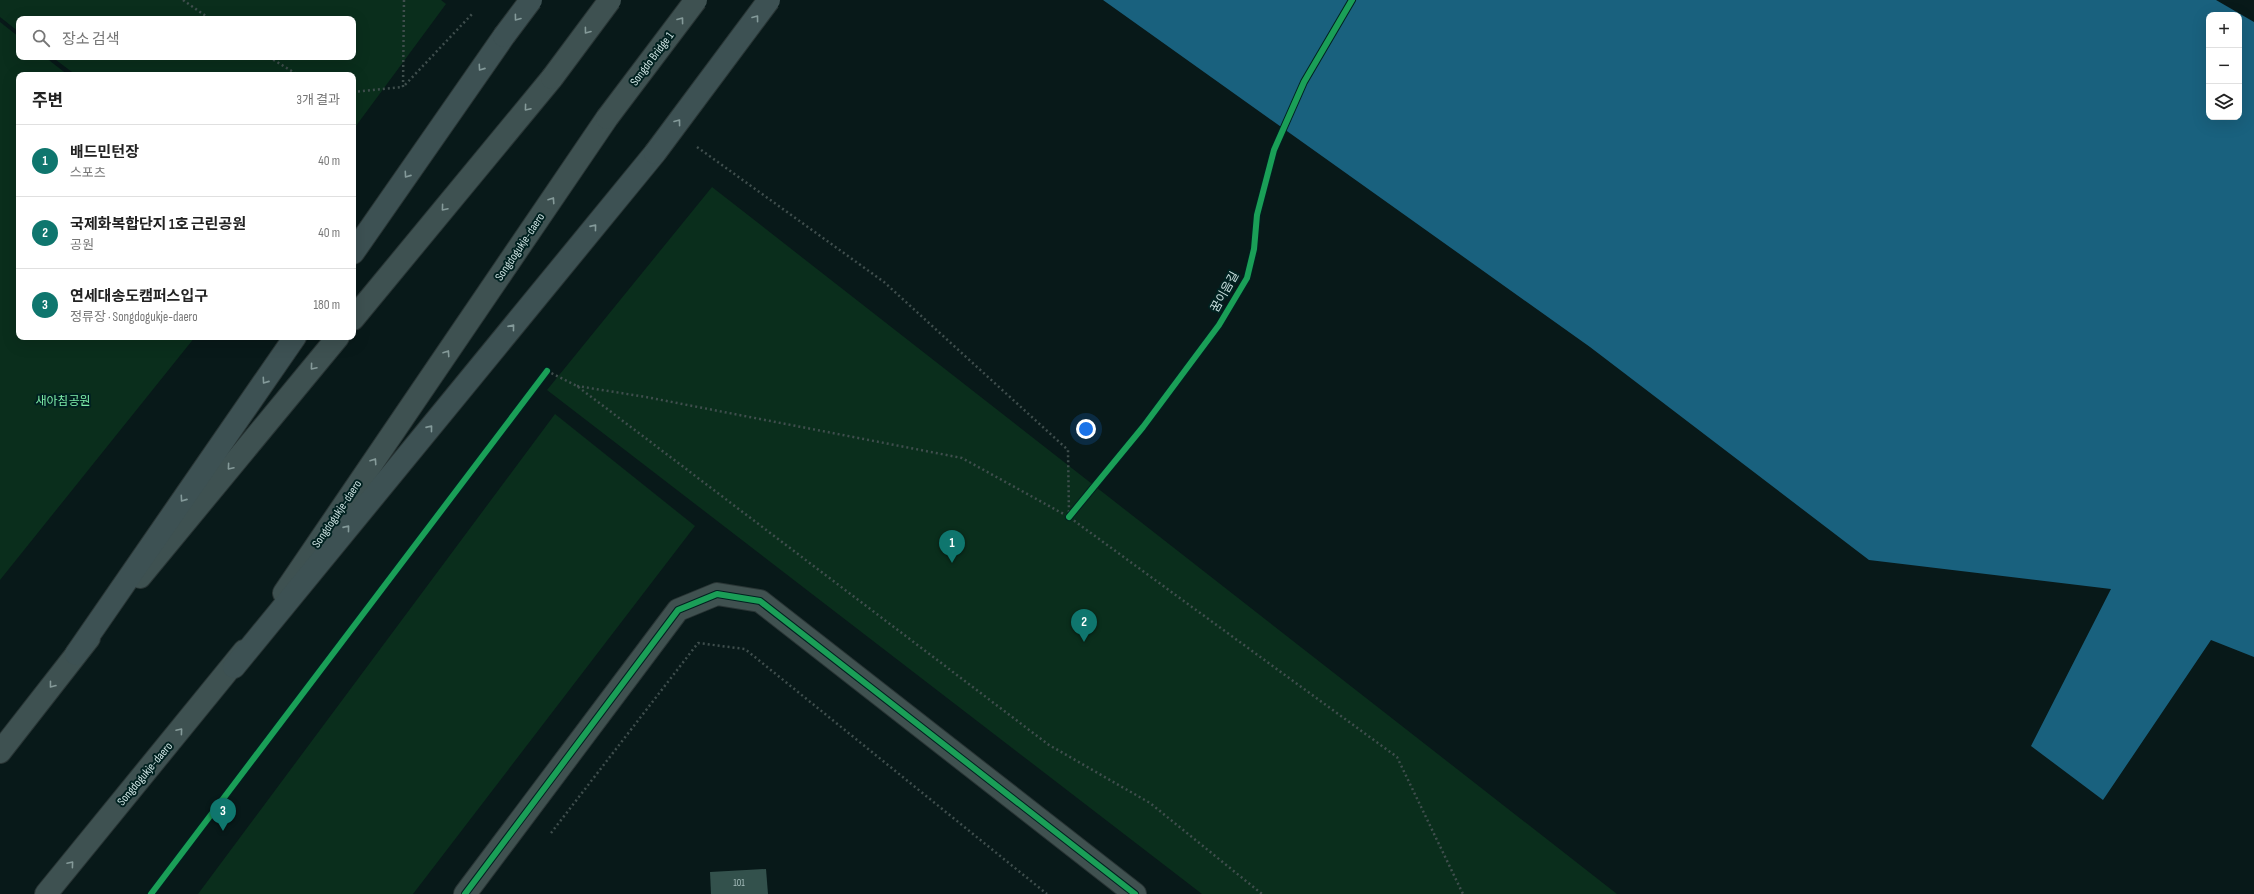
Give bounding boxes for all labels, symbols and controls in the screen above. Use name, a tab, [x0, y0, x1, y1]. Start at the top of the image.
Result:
map controls	[2206, 12, 2242, 120]
button: +	[2206, 12, 2242, 48]
one-way arrow	[514, 14, 522, 21]
one-way arrow	[751, 15, 758, 22]
search box	[16, 16, 356, 60]
one-way arrow	[676, 17, 684, 24]
icon: search	[30, 27, 52, 49]
one-way arrow	[585, 27, 592, 34]
street label: Songdo Bridge 1	[627, 28, 678, 89]
text: 장소 검색	[62, 30, 120, 49]
button: −	[2206, 48, 2242, 84]
one-way arrow	[478, 64, 486, 71]
button: layers	[2206, 84, 2242, 120]
text: 주변	[32, 91, 63, 111]
text: 3개 결과	[297, 92, 340, 108]
one-way arrow	[525, 103, 532, 110]
one-way arrow	[673, 119, 681, 126]
text: 배드민턴장	[70, 143, 139, 162]
text: 1	[42, 153, 48, 169]
text: 40 m	[318, 153, 340, 169]
text: 스포츠	[70, 165, 106, 181]
one-way arrow	[404, 171, 412, 178]
one-way arrow	[547, 197, 555, 204]
one-way arrow	[442, 203, 449, 211]
street label: Songdogukje-daero	[492, 210, 548, 284]
text: 국제화복합단지 1호 근린공원	[70, 215, 246, 234]
one-way arrow	[590, 224, 597, 231]
text: 2	[42, 225, 48, 241]
text: 40 m	[318, 225, 340, 241]
text: 공원	[70, 237, 94, 253]
street label: 꿈이음길	[1208, 269, 1242, 315]
text: 연세대송도캠퍼스입구	[70, 287, 208, 306]
text: 3	[42, 297, 48, 313]
text: 180 m	[314, 297, 340, 313]
text: 정류장 · Songdogukje-daero	[70, 309, 198, 325]
one-way arrow	[507, 325, 514, 332]
one-way arrow	[442, 351, 449, 358]
one-way arrow	[311, 362, 318, 370]
one-way arrow	[263, 376, 270, 383]
park label: 새아침공원	[35, 394, 91, 409]
your location	[1076, 419, 1096, 439]
one-way arrow	[425, 425, 432, 432]
one-way arrow	[369, 458, 377, 465]
one-way arrow	[228, 463, 235, 470]
street label: Songdogukje-daero	[309, 477, 365, 551]
one-way arrow	[180, 495, 188, 502]
one-way arrow	[343, 526, 350, 533]
pin: 1	[939, 530, 965, 563]
pin: 2	[1071, 609, 1097, 642]
one-way arrow	[50, 680, 57, 687]
one-way arrow	[176, 729, 183, 736]
street label: Songdogukje-daero	[114, 739, 176, 809]
pin: 3	[210, 798, 236, 831]
one-way arrow	[66, 861, 73, 869]
house number: 101	[733, 877, 745, 889]

